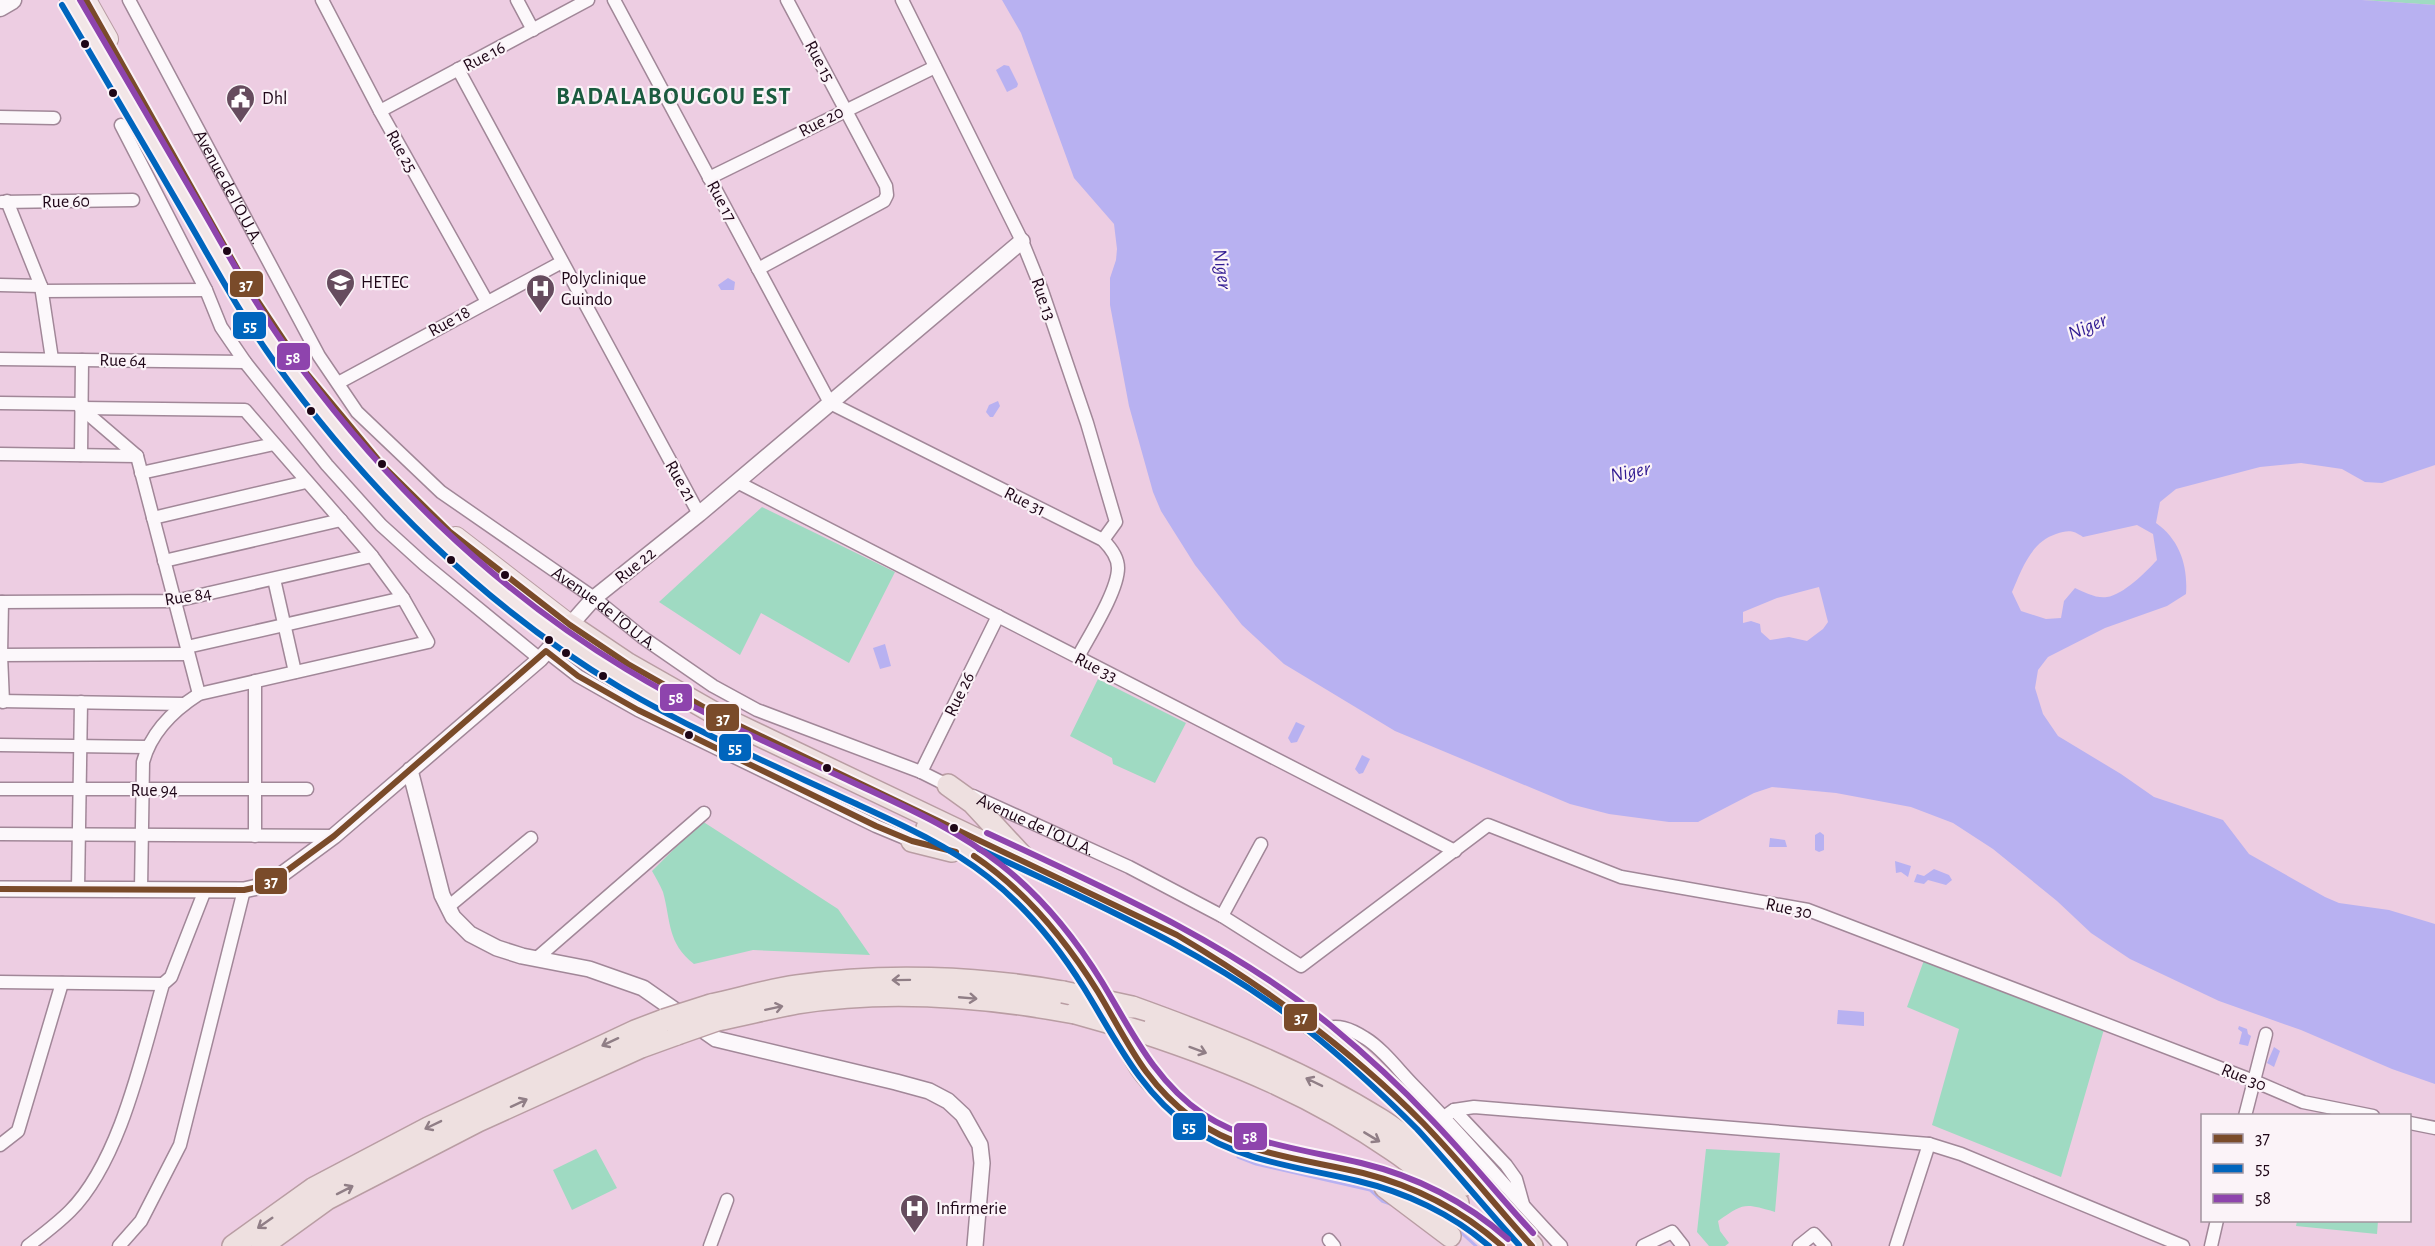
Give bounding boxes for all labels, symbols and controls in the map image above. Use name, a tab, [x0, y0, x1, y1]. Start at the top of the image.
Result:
unlabelled marker	[79, 38, 91, 50]
street label: Rue 16	[461, 38, 508, 75]
street label: Rue 15	[801, 38, 837, 85]
public building icon: Dhl	[225, 82, 257, 124]
district label: BADALABOUGOU EST	[556, 85, 792, 109]
unlabelled marker	[107, 87, 119, 99]
place label: Dhl	[262, 90, 287, 108]
street label: Rue 20	[796, 103, 847, 141]
street label: Avenue de l'O.U.A.	[190, 127, 266, 248]
street label: Rue 25	[382, 127, 420, 176]
street label: Rue 17	[703, 178, 739, 225]
street label: Rue 60	[42, 193, 90, 211]
unlabelled marker	[221, 245, 233, 257]
water label: Niger	[1209, 248, 1235, 291]
school or university icon: HETEC	[324, 266, 356, 308]
line badge: 37	[229, 270, 264, 298]
place label: Polyclinique Guindo	[561, 270, 646, 309]
hospital icon: Polyclinique Guindo	[524, 272, 556, 314]
place label: HETEC	[361, 274, 409, 292]
street label: Rue 13	[1027, 276, 1059, 323]
text: 37	[239, 277, 253, 293]
street label: Rue 18	[426, 303, 473, 341]
water label: Niger	[2065, 310, 2110, 344]
line badge: 55	[232, 311, 267, 340]
text: 55	[243, 318, 257, 334]
line badge: 58	[276, 342, 311, 371]
text: 58	[286, 350, 301, 366]
street label: Rue 64	[99, 352, 147, 370]
unlabelled marker	[305, 405, 317, 417]
unlabelled marker	[376, 458, 388, 470]
street label: Rue 21	[661, 458, 699, 505]
water label: Niger	[1608, 458, 1652, 486]
street label: Rue 31	[1001, 484, 1048, 520]
street label: Rue 22	[612, 544, 659, 587]
unlabelled marker	[445, 554, 457, 566]
street label: Avenue de l'O.U.A.	[548, 564, 660, 654]
unlabelled marker	[499, 569, 511, 581]
street label: Rue 84	[163, 584, 213, 610]
unlabelled marker	[543, 634, 555, 646]
unlabelled marker	[560, 647, 572, 659]
street label: Rue 33	[1071, 650, 1120, 686]
street label: Rue 26	[942, 669, 978, 719]
unlabelled marker	[597, 670, 609, 682]
line badge: 58	[659, 683, 693, 712]
text: 58	[669, 690, 684, 706]
line badge: 37	[705, 703, 740, 732]
text: 37	[716, 711, 730, 727]
unlabelled marker	[683, 729, 695, 741]
line badge: 55	[718, 733, 752, 762]
text: 55	[728, 740, 742, 756]
unlabelled marker	[821, 762, 833, 774]
street label: Rue 94	[130, 782, 178, 800]
street label: Avenue de l'O.U.A.	[974, 791, 1097, 860]
unlabelled marker	[948, 822, 960, 834]
line badge: 37	[254, 867, 288, 895]
text: 37	[264, 874, 278, 890]
street label: Rue 30	[1764, 895, 1814, 923]
one-way arrow	[891, 974, 911, 985]
one-way arrow	[957, 993, 977, 1004]
one-way arrow	[763, 1002, 783, 1013]
line badge: 37	[1283, 1003, 1318, 1032]
text: 37	[1294, 1010, 1308, 1026]
one-way arrow	[601, 1037, 619, 1049]
one-way arrow	[1188, 1046, 1206, 1057]
street label: Rue 30	[2218, 1061, 2269, 1095]
one-way arrow	[1305, 1076, 1323, 1088]
one-way arrow	[510, 1096, 528, 1108]
line badge: 55	[1172, 1112, 1207, 1141]
legend	[2201, 1114, 2411, 1222]
text: 55	[1182, 1119, 1196, 1135]
one-way arrow	[425, 1120, 443, 1132]
line badge: 58	[1233, 1122, 1268, 1151]
text: 58	[1243, 1129, 1258, 1145]
text: 37	[2255, 1130, 2270, 1148]
one-way arrow	[1363, 1131, 1380, 1143]
text: 55	[2255, 1160, 2270, 1178]
one-way arrow	[336, 1184, 353, 1196]
text: 58	[2255, 1190, 2271, 1208]
hospital icon: Infirmerie	[899, 1192, 931, 1234]
place label: Infirmerie	[936, 1200, 1007, 1218]
one-way arrow	[258, 1217, 274, 1229]

